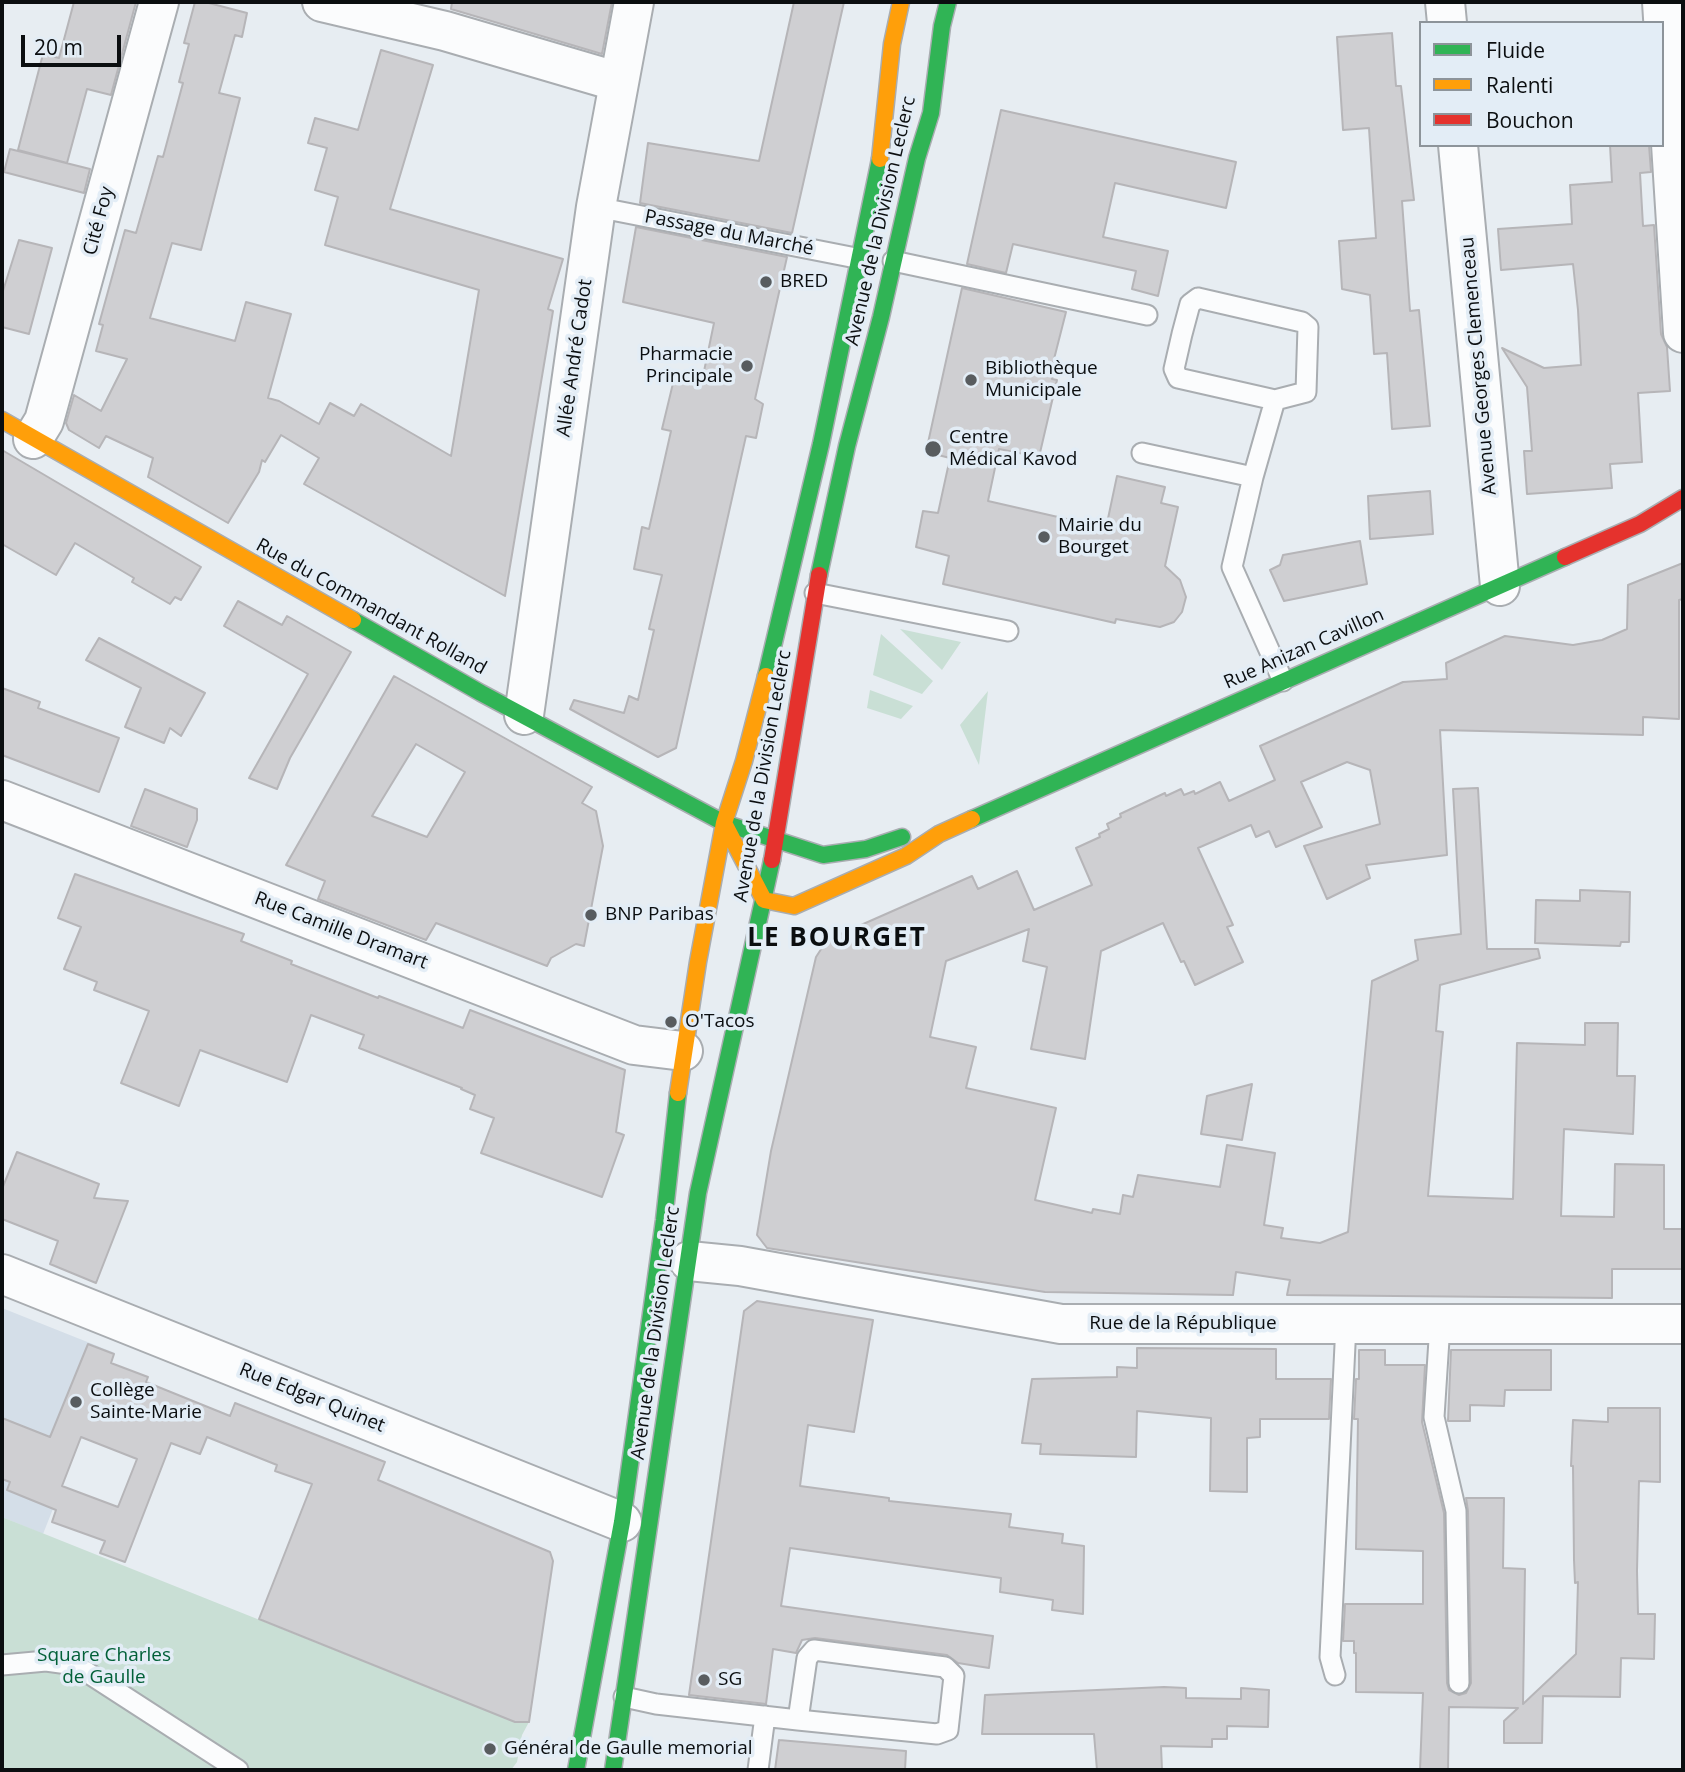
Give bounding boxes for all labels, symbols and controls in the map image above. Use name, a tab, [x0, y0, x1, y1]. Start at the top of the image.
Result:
scale bar	[24, 21, 124, 65]
legend	[1419, 21, 1664, 147]
text: 20 m	[34, 33, 83, 61]
text: Fluide	[1486, 36, 1545, 64]
text: Ralenti	[1486, 71, 1553, 99]
street label: Avenue de la Division Leclerc	[841, 94, 921, 348]
text: Bouchon	[1486, 106, 1574, 134]
street label: Cité Foy	[79, 184, 119, 258]
street label: Passage du Marché	[643, 205, 815, 261]
street label: Avenue Georges Clemenceau	[1456, 236, 1502, 496]
place label: BRED	[780, 271, 828, 293]
marker: BRED	[758, 274, 774, 290]
street label: Allée André Cadot	[553, 278, 597, 438]
place label: Pharmacie Principale	[639, 344, 733, 388]
marker: Pharmacie Principale	[739, 358, 755, 374]
place label: Bibliothèque Municipale	[985, 358, 1098, 402]
marker: Bibliothèque Municipale	[963, 372, 979, 388]
place label: Centre Médical Kavod	[949, 427, 1077, 471]
marker: Centre Médical Kavod	[923, 439, 943, 459]
place label: Mairie du Bourget	[1058, 515, 1142, 559]
marker: Mairie du Bourget	[1036, 529, 1052, 545]
street label: Rue du Commandant Rolland	[252, 534, 490, 680]
street label: Rue Anizan Cavillon	[1220, 603, 1388, 695]
street label: Avenue de la Division Leclerc	[730, 648, 796, 904]
street label: Rue Camille Dramart	[251, 887, 431, 975]
place label: BNP Paribas	[605, 904, 714, 926]
marker: BNP Paribas	[583, 907, 599, 923]
district label: LE BOURGET	[749, 923, 925, 955]
place label: O'Tacos	[685, 1011, 755, 1033]
marker: O'Tacos	[663, 1014, 679, 1030]
street label: Avenue de la Division Leclerc	[627, 1205, 685, 1461]
street label: Rue de la République	[1089, 1313, 1277, 1335]
street label: Rue Edgar Quinet	[236, 1358, 388, 1438]
place label: Collège Sainte-Marie	[90, 1380, 202, 1424]
marker: Collège Sainte-Marie	[68, 1394, 84, 1410]
park label: Square Charles de Gaulle	[37, 1645, 171, 1689]
place label: SG	[718, 1669, 742, 1691]
marker: SG	[696, 1672, 712, 1688]
place label: Général de Gaulle memorial	[504, 1738, 753, 1760]
marker: Général de Gaulle memorial	[482, 1741, 498, 1757]

